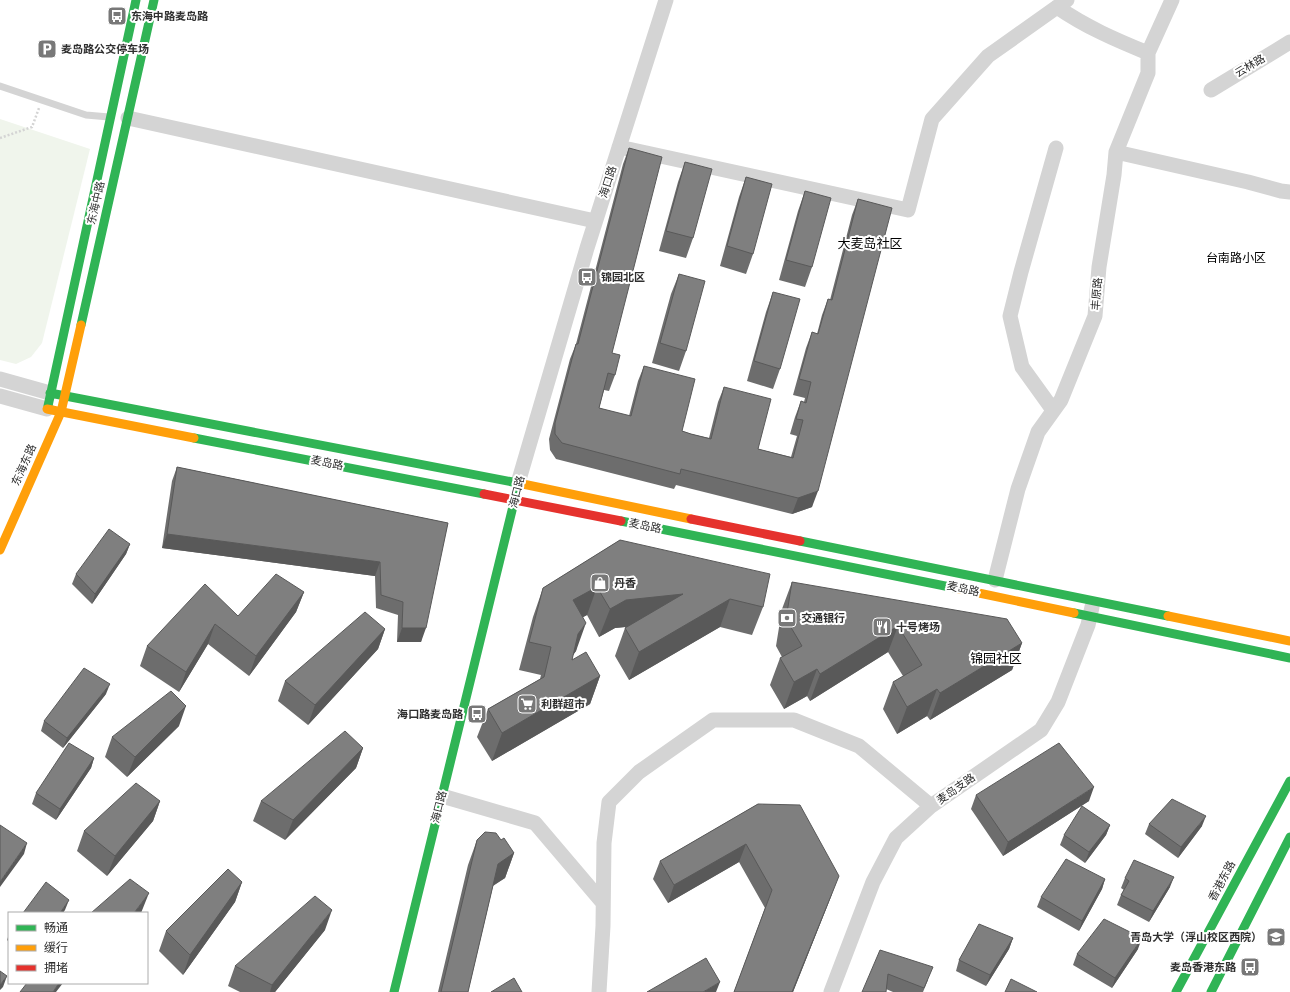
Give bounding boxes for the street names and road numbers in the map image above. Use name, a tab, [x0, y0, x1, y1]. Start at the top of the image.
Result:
street label: 云林路	[1232, 51, 1268, 81]
street label: 海口路	[596, 164, 620, 200]
street label: 东海中路	[84, 180, 108, 226]
street label: 丰原路	[1088, 277, 1106, 311]
street label: 东海东路	[8, 442, 40, 488]
street label: 麦岛路	[309, 452, 345, 474]
street label: 海口路	[506, 474, 528, 510]
street label: 麦岛路	[627, 515, 663, 537]
street label: 麦岛路	[945, 578, 981, 600]
street label: 麦岛支路	[934, 770, 978, 808]
street label: 海口路	[428, 789, 450, 825]
street label: 香港东路	[1205, 858, 1239, 904]

